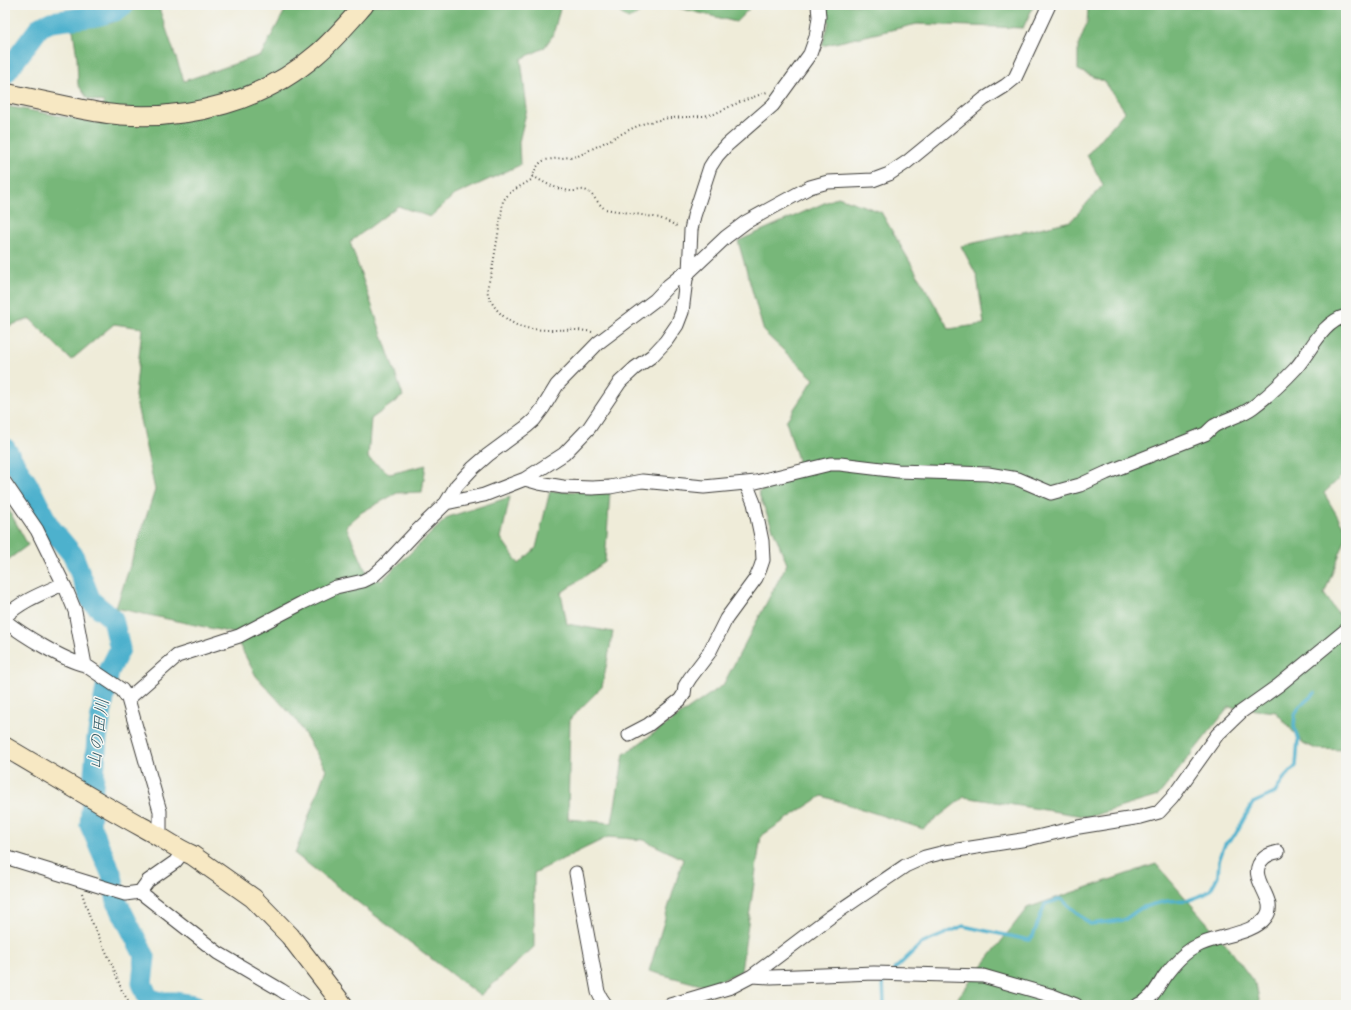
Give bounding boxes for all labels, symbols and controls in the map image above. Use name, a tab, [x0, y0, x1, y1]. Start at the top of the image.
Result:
water label: 山の田川	[83, 697, 117, 771]

